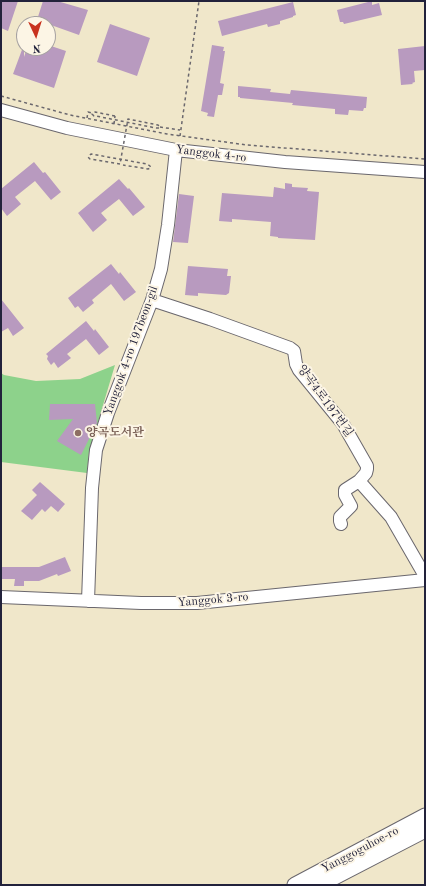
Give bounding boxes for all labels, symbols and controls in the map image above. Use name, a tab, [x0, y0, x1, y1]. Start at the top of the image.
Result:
north arrow	[16, 16, 56, 56]
text: N	[32, 42, 41, 53]
street label: Yanggok 4-ro	[175, 143, 247, 165]
street label: Yanggok 4-ro 197beon-gil	[101, 284, 161, 418]
street label: 양곡4로197번길	[294, 362, 356, 440]
place label: 양곡도서관	[86, 426, 144, 440]
marker: 양곡도서관	[73, 428, 83, 438]
street label: Yanggok 3-ro	[177, 590, 249, 610]
street label: Yanggoguhoe-ro	[319, 824, 401, 876]

